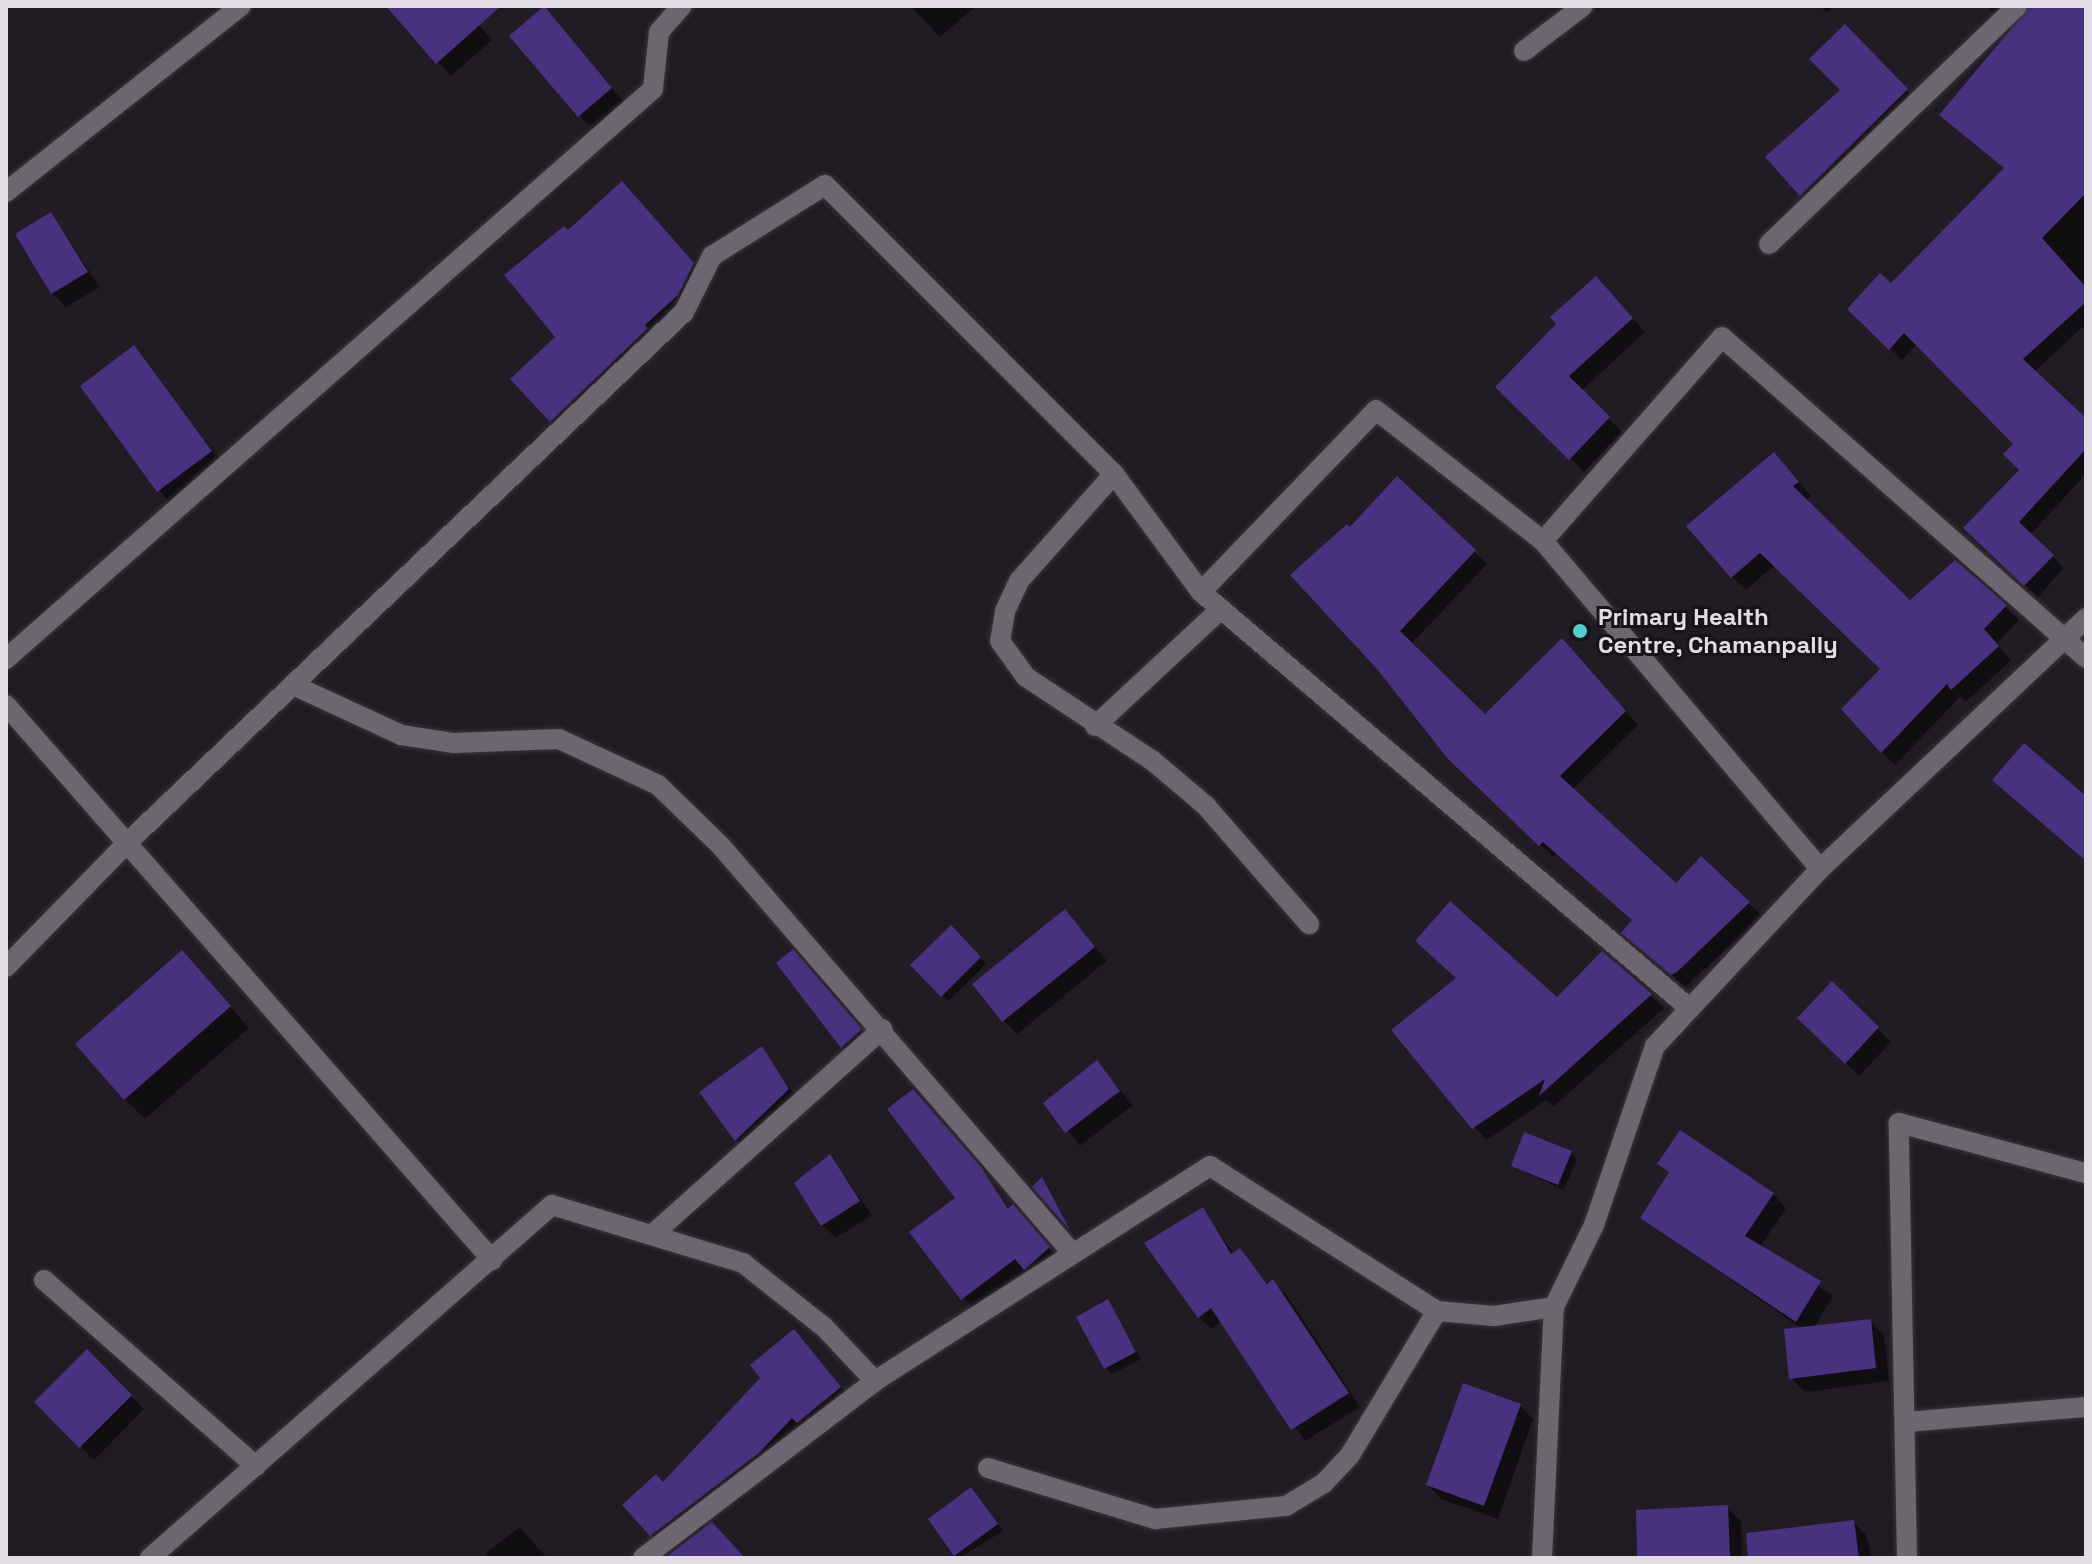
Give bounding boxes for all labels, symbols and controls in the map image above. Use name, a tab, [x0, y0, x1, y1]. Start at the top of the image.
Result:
place label: Primary Health Centre, Chamanpally	[1598, 603, 1839, 659]
marker: Primary Health Centre, Chamanpally	[1569, 620, 1591, 642]

